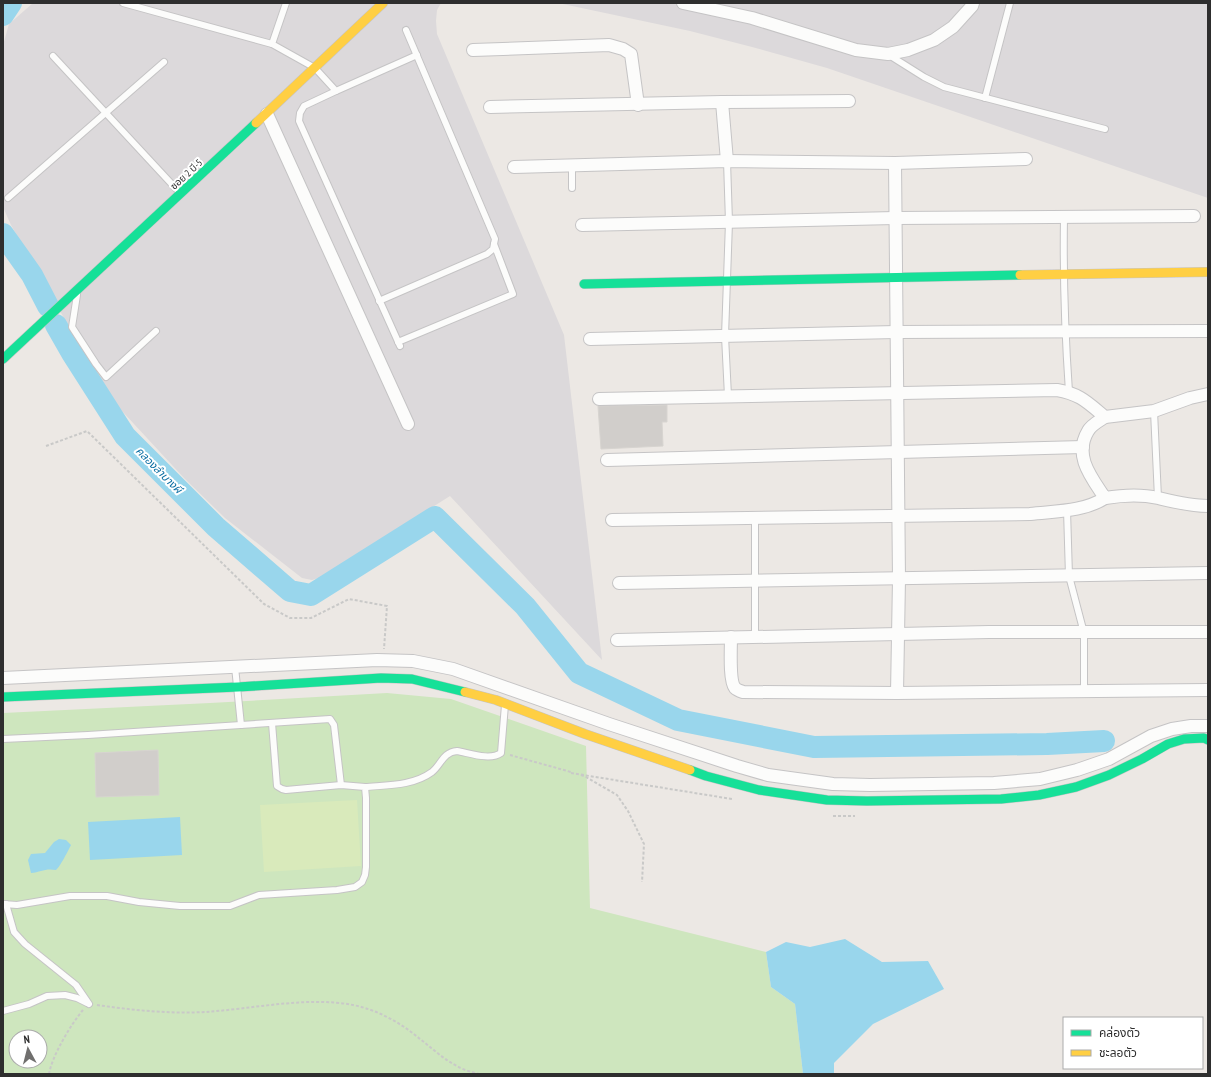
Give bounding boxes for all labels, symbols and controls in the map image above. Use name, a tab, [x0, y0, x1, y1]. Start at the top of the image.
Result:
street label: ซอย 2 บี-5	[167, 156, 205, 193]
water label: คลองลำบางผี	[133, 444, 187, 498]
legend	[1063, 1017, 1203, 1069]
text: คล่องตัว	[1099, 1025, 1140, 1040]
north arrow	[8, 1029, 48, 1069]
text: N	[23, 1032, 31, 1046]
text: ชะลอตัว	[1099, 1045, 1137, 1060]

